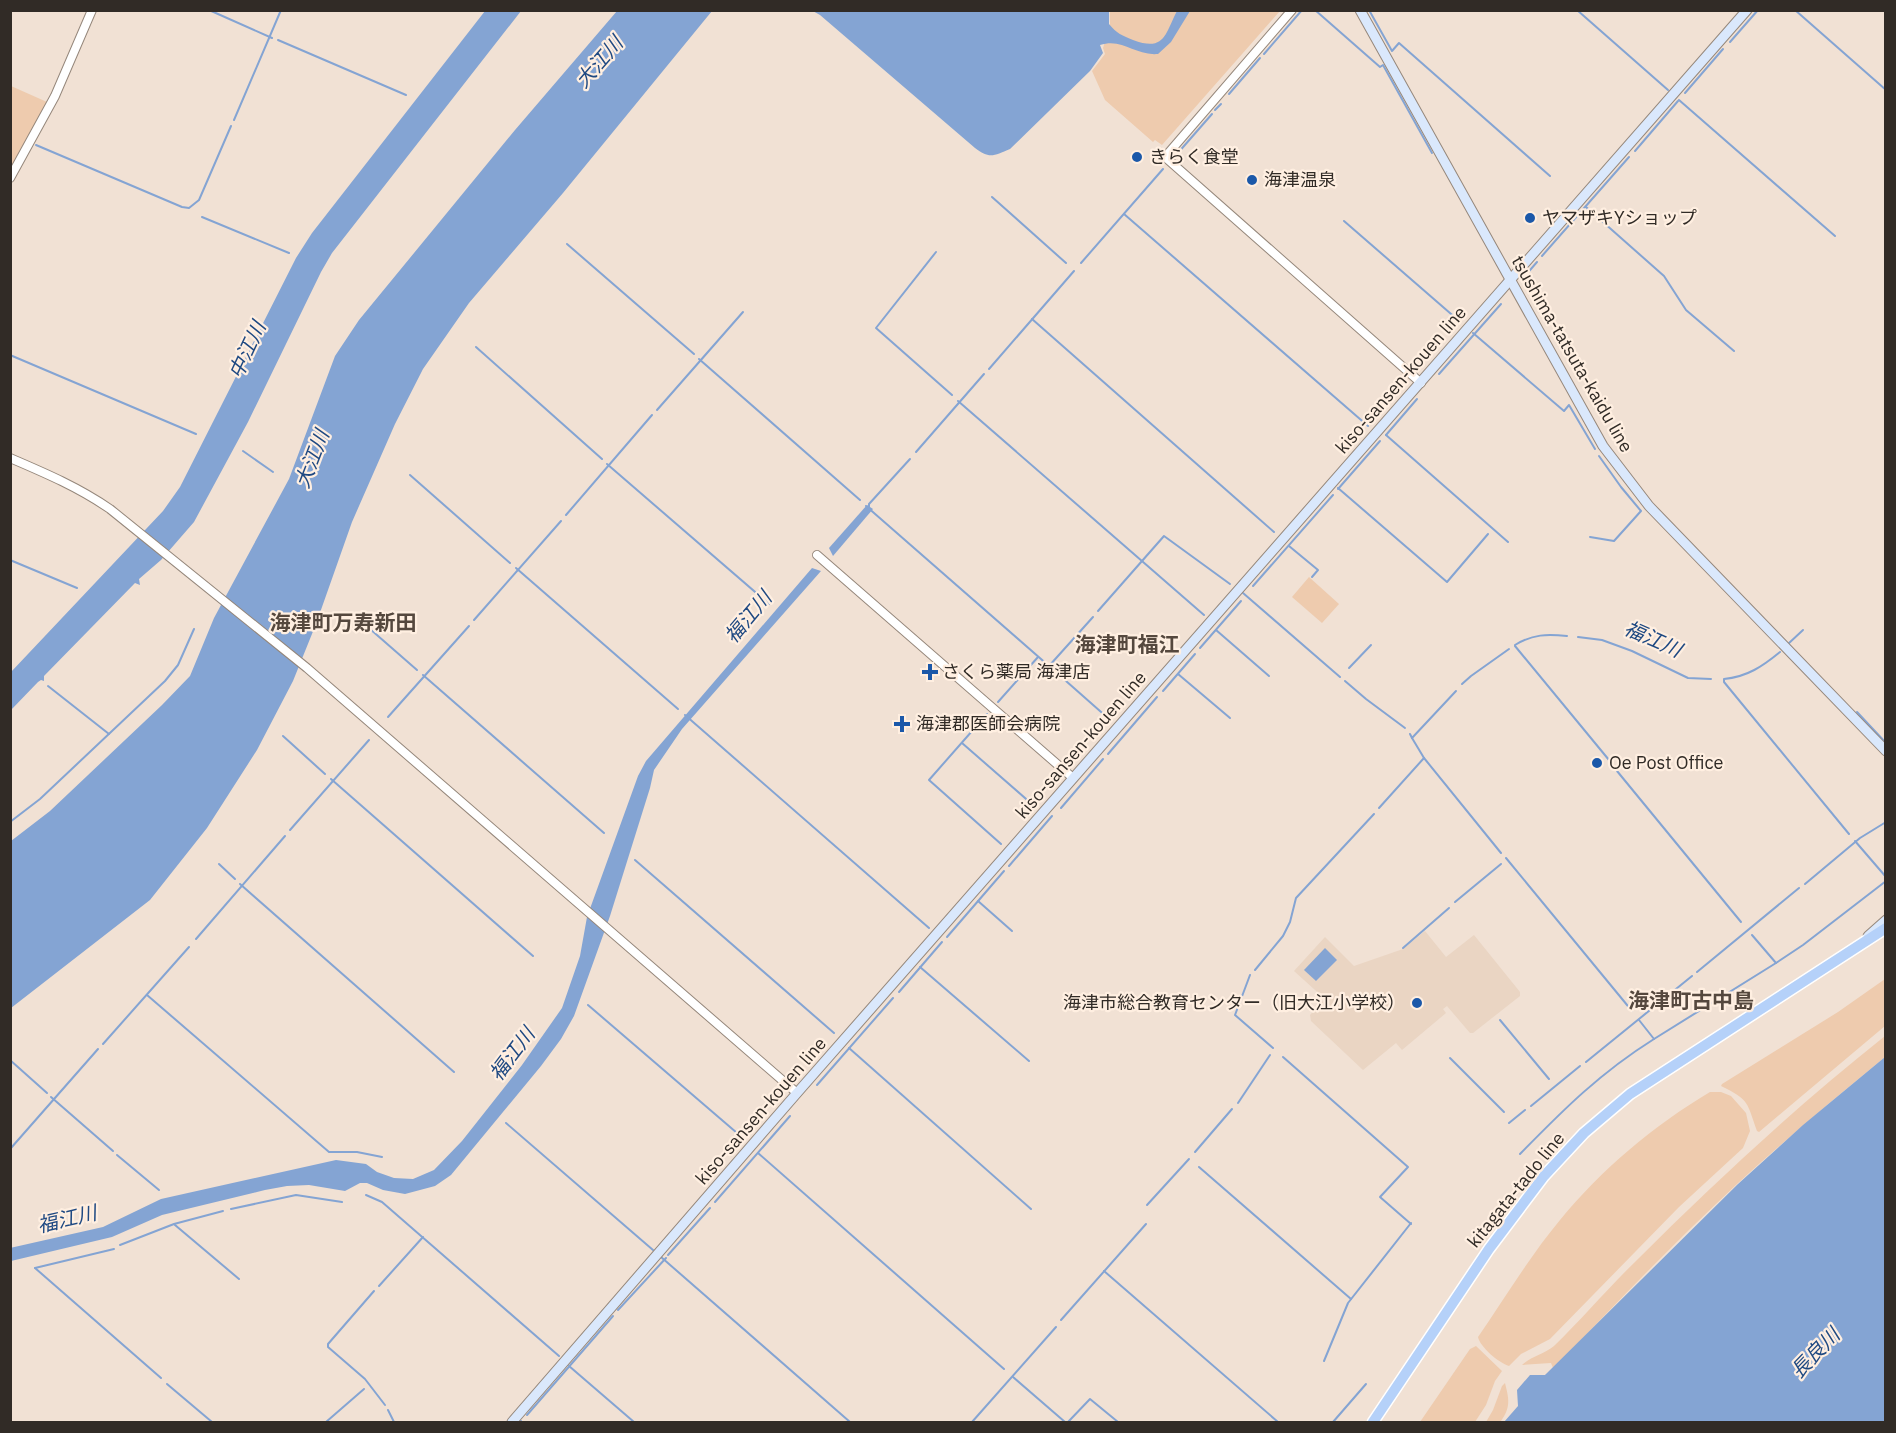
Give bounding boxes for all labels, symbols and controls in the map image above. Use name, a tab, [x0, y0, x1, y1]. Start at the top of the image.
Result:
water label: 大江川	[569, 29, 630, 93]
place label: きらく食堂	[1149, 145, 1239, 168]
marker: きらく食堂	[1130, 150, 1144, 164]
place label: 海津温泉	[1264, 168, 1336, 191]
marker: 海津温泉	[1245, 173, 1259, 187]
place label: ヤマザキYショップ	[1542, 206, 1697, 229]
marker: ヤマザキYショップ	[1523, 211, 1537, 225]
street label: tsushima-tatsuta-kaidu line	[1507, 251, 1638, 456]
street label: kiso-sansen-kouen line	[1330, 301, 1471, 458]
water label: 中江川	[222, 315, 272, 383]
water label: 大江川	[288, 424, 336, 492]
water label: 福江川	[718, 583, 779, 648]
district label: 海津町万寿新田	[270, 608, 417, 636]
water label: 福江川	[1620, 614, 1688, 664]
district label: 海津町福江	[1075, 630, 1180, 658]
place label: さくら薬局 海津店	[942, 660, 1090, 683]
marker: さくら薬局 海津店	[923, 665, 937, 679]
street label: kiso-sansen-kouen line	[1010, 666, 1151, 823]
place label: 海津郡医師会病院	[916, 712, 1060, 735]
marker: 海津郡医師会病院	[893, 715, 911, 733]
place label: Oe Post Office	[1609, 751, 1723, 774]
marker: Oe Post Office	[1590, 756, 1604, 770]
district label: 海津町古中島	[1628, 986, 1754, 1014]
place label: 海津市総合教育センター（旧大江小学校）	[1063, 991, 1405, 1014]
marker: 海津市総合教育センター（旧大江小学校）	[1410, 996, 1424, 1010]
water label: 福江川	[483, 1020, 542, 1086]
street label: kiso-sansen-kouen line	[690, 1032, 831, 1189]
street label: kitagata-tado line	[1462, 1127, 1569, 1252]
water label: 福江川	[35, 1198, 101, 1238]
water label: 長良川	[1784, 1320, 1847, 1384]

